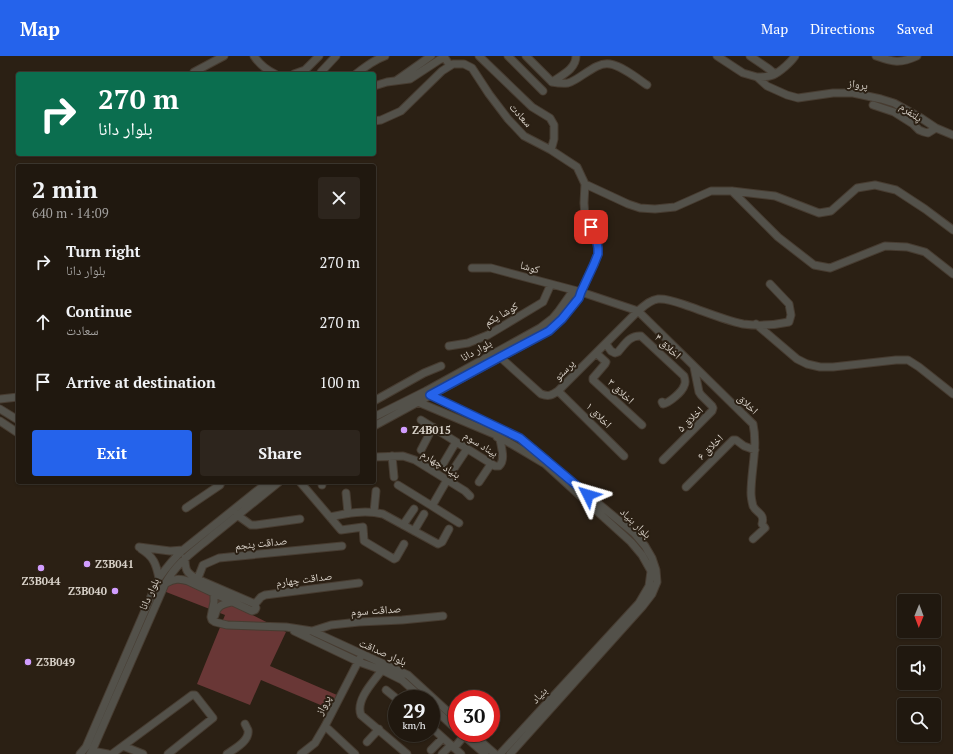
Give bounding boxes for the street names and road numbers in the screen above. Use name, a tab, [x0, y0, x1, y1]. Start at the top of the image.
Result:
street label: پرواز	[846, 76, 869, 92]
street label: پلتفرم	[897, 99, 925, 125]
street label: سعادت	[507, 100, 535, 130]
street label: کوشا	[519, 258, 542, 276]
street label: کوشا یکم	[481, 298, 521, 330]
street label: اخلاق ۴	[652, 330, 684, 362]
street label: بلوار دانا	[458, 336, 494, 364]
street label: پرستو	[550, 356, 578, 384]
street label: اخلاق ۳	[605, 375, 637, 407]
street label: اخلاق	[735, 391, 761, 417]
street label: اخلاق ۱	[583, 399, 615, 431]
street label: اخلاق ۵	[674, 403, 706, 435]
street label: بیناد سوم	[461, 428, 501, 460]
street label: اخلاق ۶	[694, 431, 726, 463]
street label: بنیاد چهارم	[419, 446, 463, 482]
street label: بلوار بنیاد	[617, 505, 655, 541]
street label: صداقت پنجم	[234, 533, 288, 554]
street label: صداقت چهارم	[275, 569, 333, 589]
street label: بلوار دانا	[136, 576, 162, 612]
street label: صداقت سوم	[350, 601, 402, 619]
street label: بلوار صداقت	[357, 635, 409, 669]
street label: بنیاد	[528, 684, 550, 706]
street label: پرواز	[312, 693, 334, 718]

